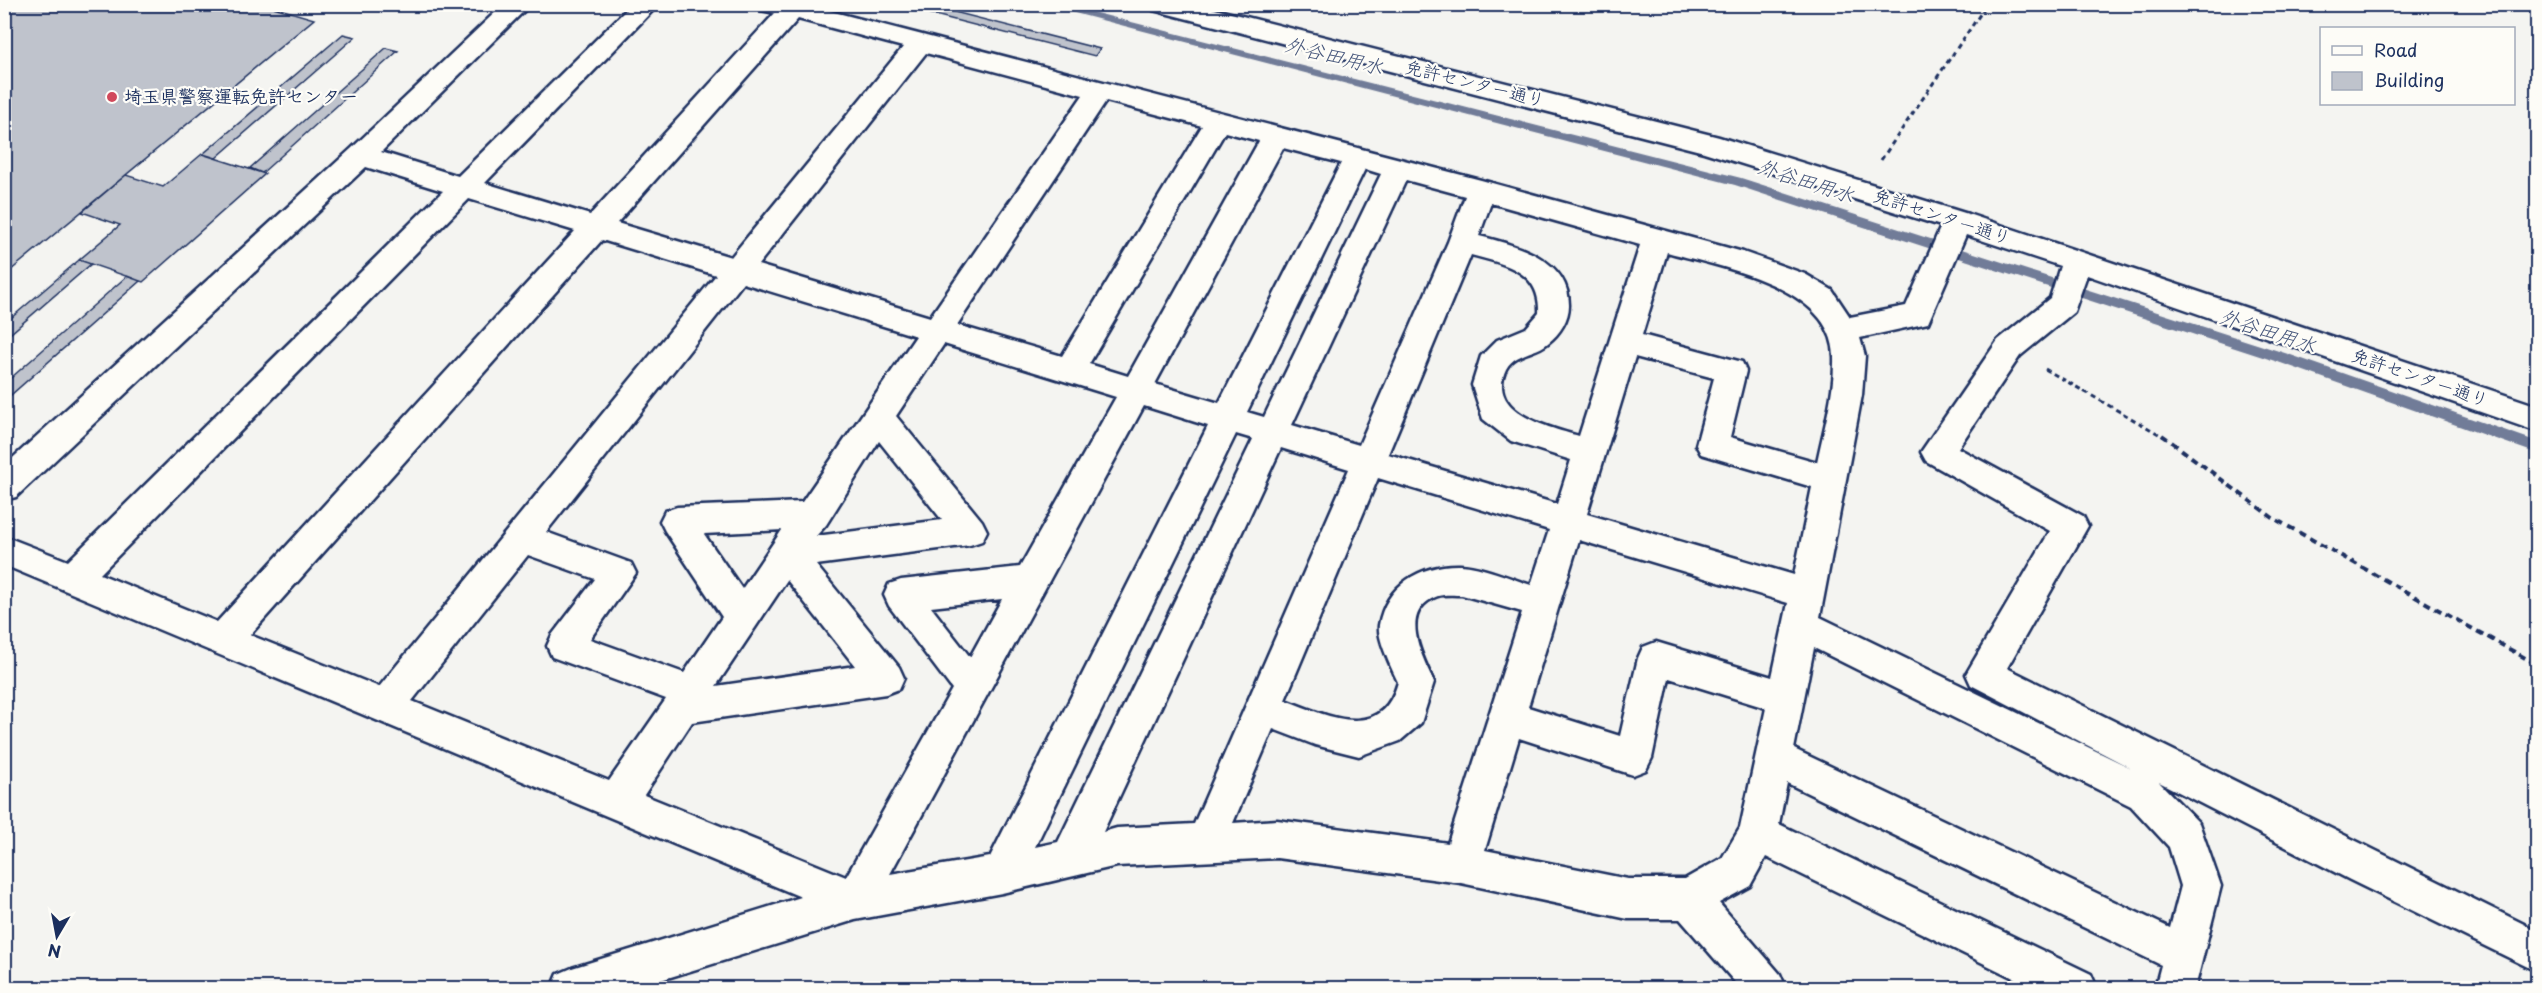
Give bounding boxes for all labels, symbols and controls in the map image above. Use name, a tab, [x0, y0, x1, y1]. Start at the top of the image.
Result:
legend	[2320, 27, 2515, 105]
water label: 外谷田用水	[1282, 28, 1386, 82]
text: Road	[2374, 36, 2418, 63]
street label: 免許センター通り	[1403, 52, 1548, 113]
text: Building	[2374, 66, 2444, 93]
place label: 埼玉県警察運転免許センター	[124, 82, 358, 109]
marker: 埼玉県警察運転免許センター	[105, 90, 119, 104]
water label: 外谷田用水	[1754, 150, 1858, 210]
street label: 免許センター通り	[1870, 181, 2015, 251]
water label: 外谷田用水	[2216, 300, 2320, 360]
street label: 免許センター通り	[2348, 340, 2493, 413]
north arrow	[27, 906, 87, 966]
text: N	[46, 939, 63, 965]

